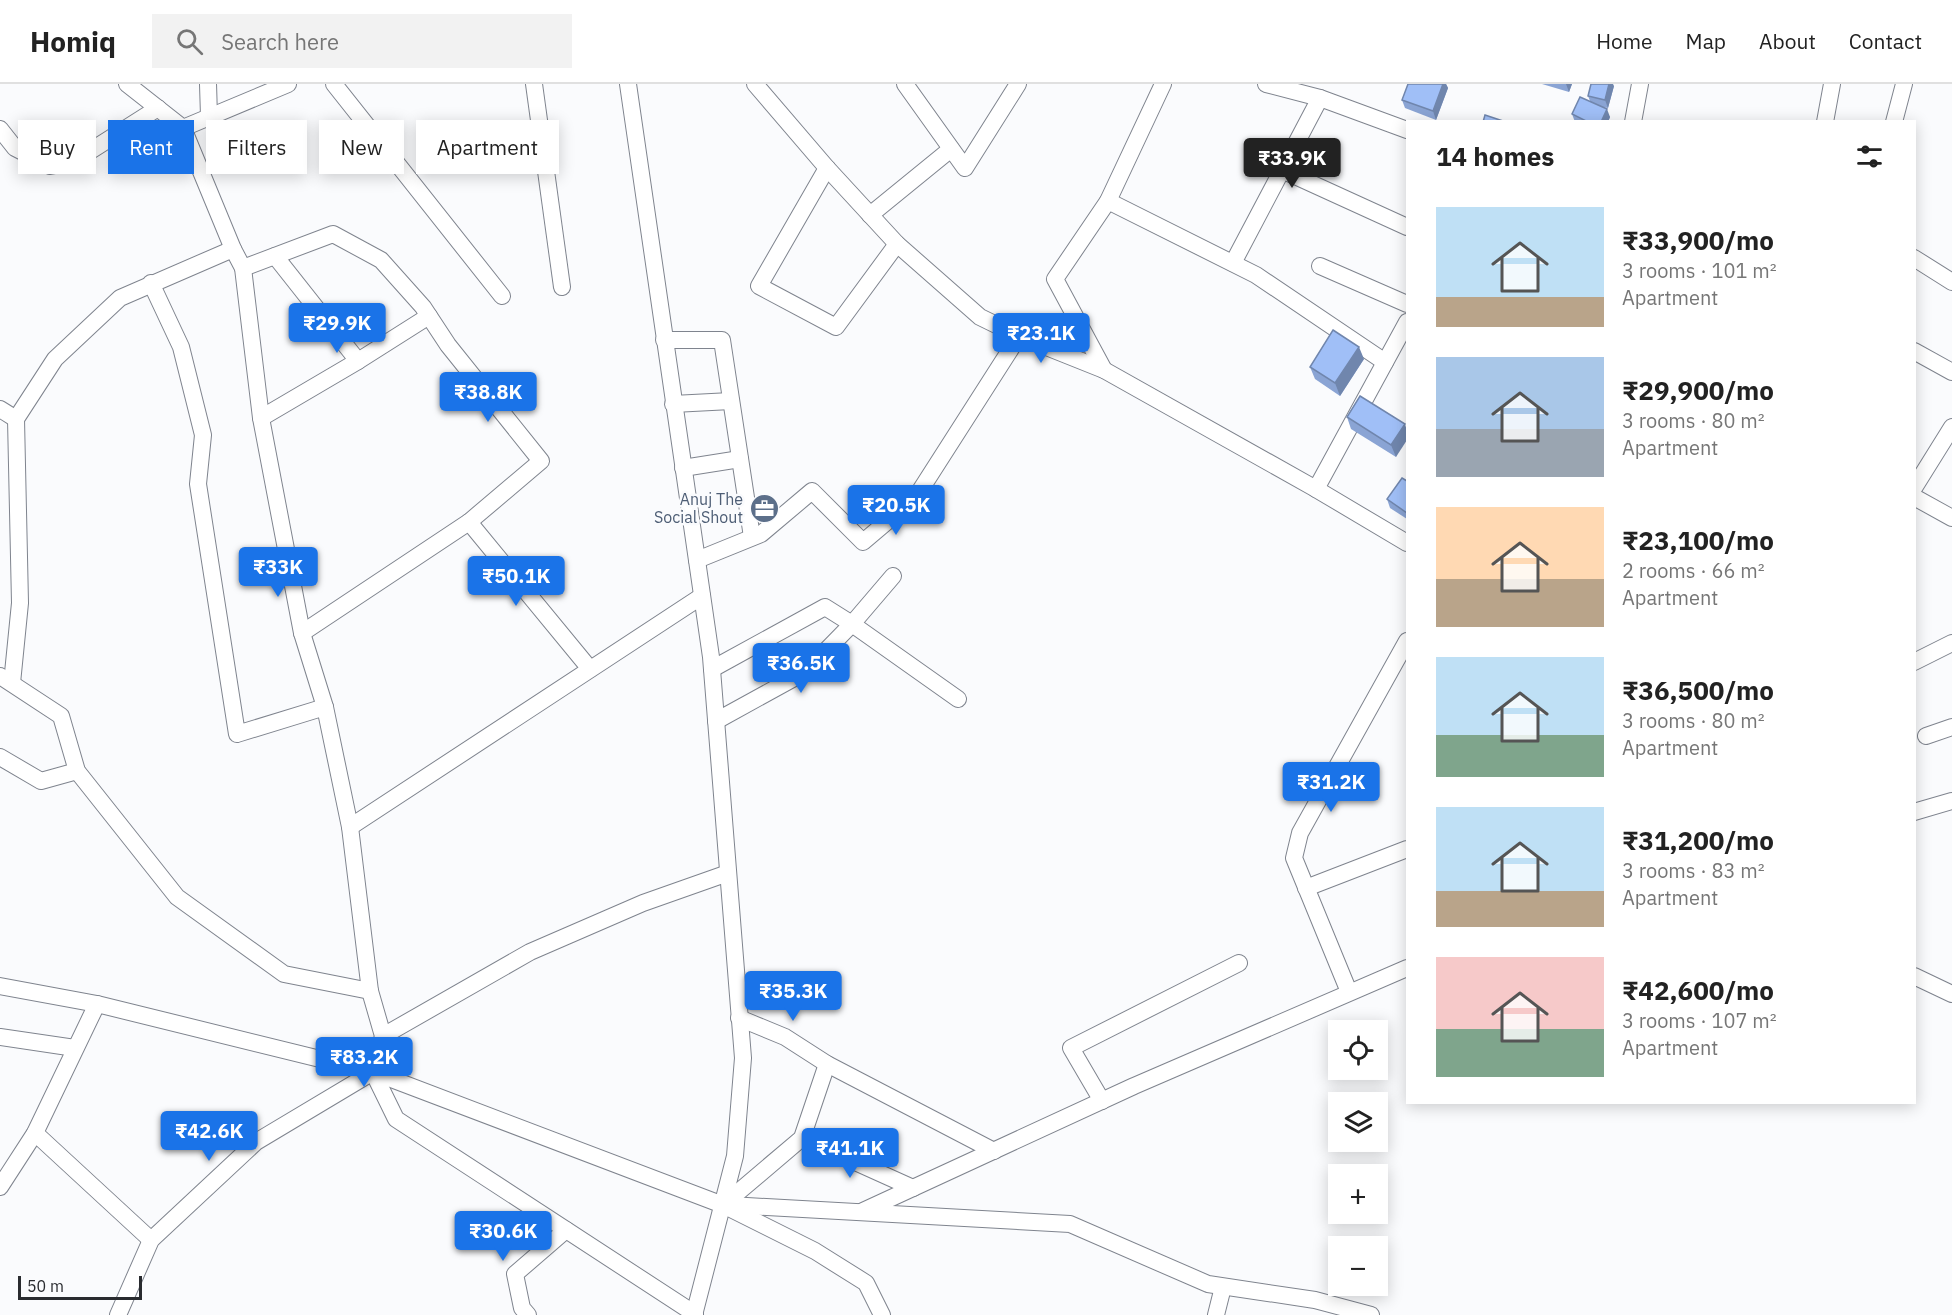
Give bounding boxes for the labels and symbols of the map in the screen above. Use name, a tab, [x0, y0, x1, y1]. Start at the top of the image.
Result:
pin: ₹33.9K	[1243, 138, 1341, 189]
pin: ₹29.9K	[288, 303, 386, 354]
pin: ₹23.1K	[992, 313, 1090, 364]
pin: ₹38.8K	[439, 372, 537, 423]
pin: ₹20.5K	[847, 485, 945, 536]
place label: Anuj The Social Shout	[654, 489, 743, 527]
office icon: Anuj The Social Shout	[748, 492, 780, 524]
pin: ₹33K	[242, 547, 314, 598]
pin: ₹50.1K	[467, 556, 565, 607]
pin: ₹36.5K	[752, 643, 850, 694]
pin: ₹31.2K	[1282, 762, 1380, 813]
pin: ₹35.3K	[744, 971, 842, 1022]
pin: ₹83.2K	[315, 1037, 413, 1088]
pin: ₹42.6K	[160, 1111, 258, 1162]
pin: ₹41.1K	[801, 1128, 899, 1179]
pin: ₹30.6K	[454, 1211, 552, 1262]
scale bar	[18, 1273, 142, 1300]

